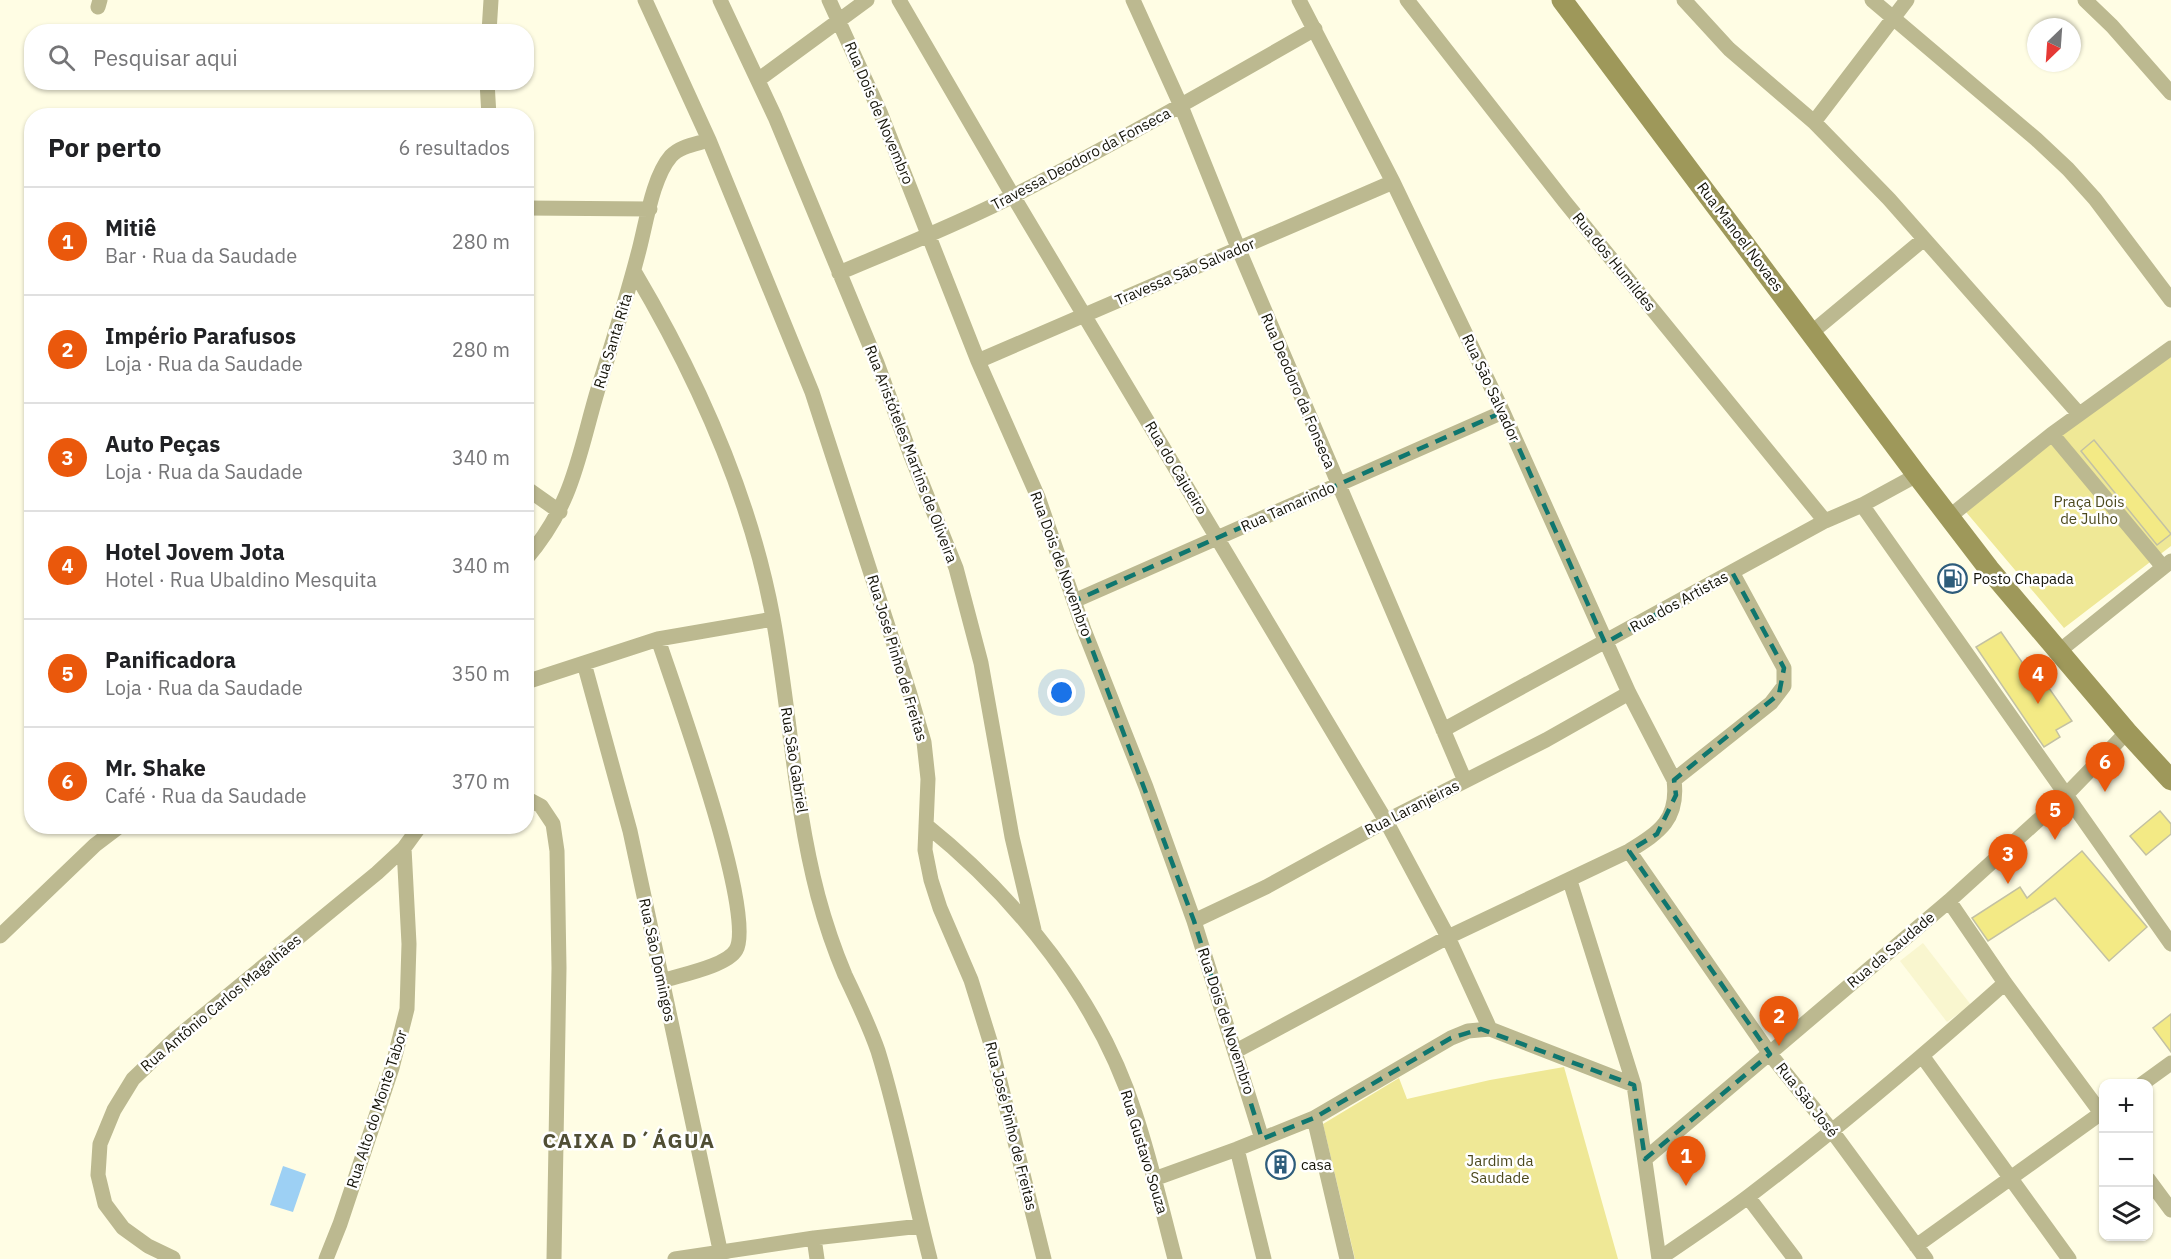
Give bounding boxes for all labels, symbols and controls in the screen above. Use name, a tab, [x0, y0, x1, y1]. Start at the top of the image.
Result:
north arrow	[2027, 18, 2081, 72]
search box	[24, 24, 534, 90]
street label: Rua Dois de Novembro	[841, 39, 918, 187]
icon: search	[45, 41, 78, 74]
text: Pesquisar aqui	[93, 43, 238, 72]
street label: Travessa Deodoro da Fonseca	[988, 103, 1174, 214]
text: Por perto	[48, 130, 161, 164]
text: 6 resultados	[398, 134, 510, 161]
street label: Rua Manoel Novaes	[1693, 178, 1788, 295]
street label: Rua dos Humildes	[1569, 208, 1660, 315]
text: Mitiê	[105, 213, 156, 242]
text: 1	[62, 228, 74, 255]
text: 280 m	[452, 228, 510, 255]
street label: Travessa São Salvador	[1112, 233, 1258, 310]
text: Bar · Rua da Saudade	[105, 242, 297, 269]
street label: Rua Santa Rita	[589, 291, 636, 391]
street label: Rua Deodoro da Fonseca	[1257, 310, 1340, 471]
text: Império Parafusos	[105, 321, 296, 350]
street label: Rua São Salvador	[1458, 331, 1525, 445]
text: 2	[62, 336, 74, 363]
text: 280 m	[452, 336, 510, 363]
street label: Rua Aristóteles Martins de Oliveira	[861, 342, 962, 565]
text: Loja · Rua da Saudade	[105, 350, 303, 377]
street label: Rua do Cajueiro	[1141, 418, 1212, 518]
text: Auto Peças	[105, 429, 220, 458]
text: 3	[62, 444, 74, 471]
text: 340 m	[452, 444, 510, 471]
text: Loja · Rua da Saudade	[105, 458, 303, 485]
street label: Rua Tamarindo	[1238, 477, 1338, 536]
street label: Rua Dois de Novembro	[1026, 489, 1097, 639]
park label: Praça Dois de Julho	[2053, 492, 2125, 528]
text: Hotel Jovem Jota	[105, 537, 285, 566]
text: 4	[62, 552, 74, 579]
text: 340 m	[452, 552, 510, 579]
fuel station icon: Posto Chapada	[1936, 563, 1968, 595]
text: Hotel · Rua Ubaldino Mesquita	[105, 566, 377, 593]
street label: Rua dos Artistas	[1626, 567, 1731, 636]
place label: Posto Chapada	[1973, 569, 2074, 588]
street label: Rua José Pinho de Freitas	[863, 572, 932, 743]
text: Panificadora	[105, 645, 236, 674]
pin: 4	[2018, 654, 2058, 704]
text: 5	[62, 660, 74, 687]
text: 350 m	[452, 660, 510, 687]
text: Loja · Rua da Saudade	[105, 674, 303, 701]
your location	[1047, 678, 1076, 707]
street label: Rua São Gabriel	[777, 706, 812, 814]
pin: 6	[2086, 742, 2124, 792]
text: Mr. Shake	[105, 753, 206, 782]
text: 6	[62, 768, 74, 795]
text: 370 m	[452, 768, 510, 795]
street label: Rua Laranjeiras	[1361, 776, 1462, 840]
text: Café · Rua da Saudade	[105, 782, 307, 809]
pin: 5	[2036, 790, 2074, 840]
pin: 3	[1988, 834, 2028, 884]
street label: Rua São Domingos	[635, 896, 680, 1023]
street label: Rua da Saudade	[1843, 907, 1938, 992]
street label: Rua Antônio Carlos Magalhães	[136, 930, 305, 1075]
street label: Rua Dois de Novembro	[1194, 945, 1259, 1097]
pin: 2	[1760, 996, 1798, 1046]
street label: Rua Alto do Monte Tabor	[342, 1027, 411, 1190]
street label: Rua José Pinho de Freitas	[981, 1040, 1042, 1212]
street label: Rua São José	[1772, 1058, 1843, 1141]
map controls	[2099, 1079, 2153, 1241]
button: +	[2099, 1079, 2153, 1133]
street label: Rua Gustavo Souza	[1117, 1087, 1172, 1216]
district label: CAIXA D´ÁGUA	[542, 1126, 716, 1154]
button: −	[2099, 1133, 2153, 1187]
pin: 1	[1666, 1136, 1706, 1186]
building icon: casa	[1264, 1149, 1296, 1181]
park label: Jardim da Saudade	[1467, 1151, 1533, 1187]
place label: casa	[1301, 1155, 1332, 1174]
button: layers	[2099, 1187, 2153, 1241]

